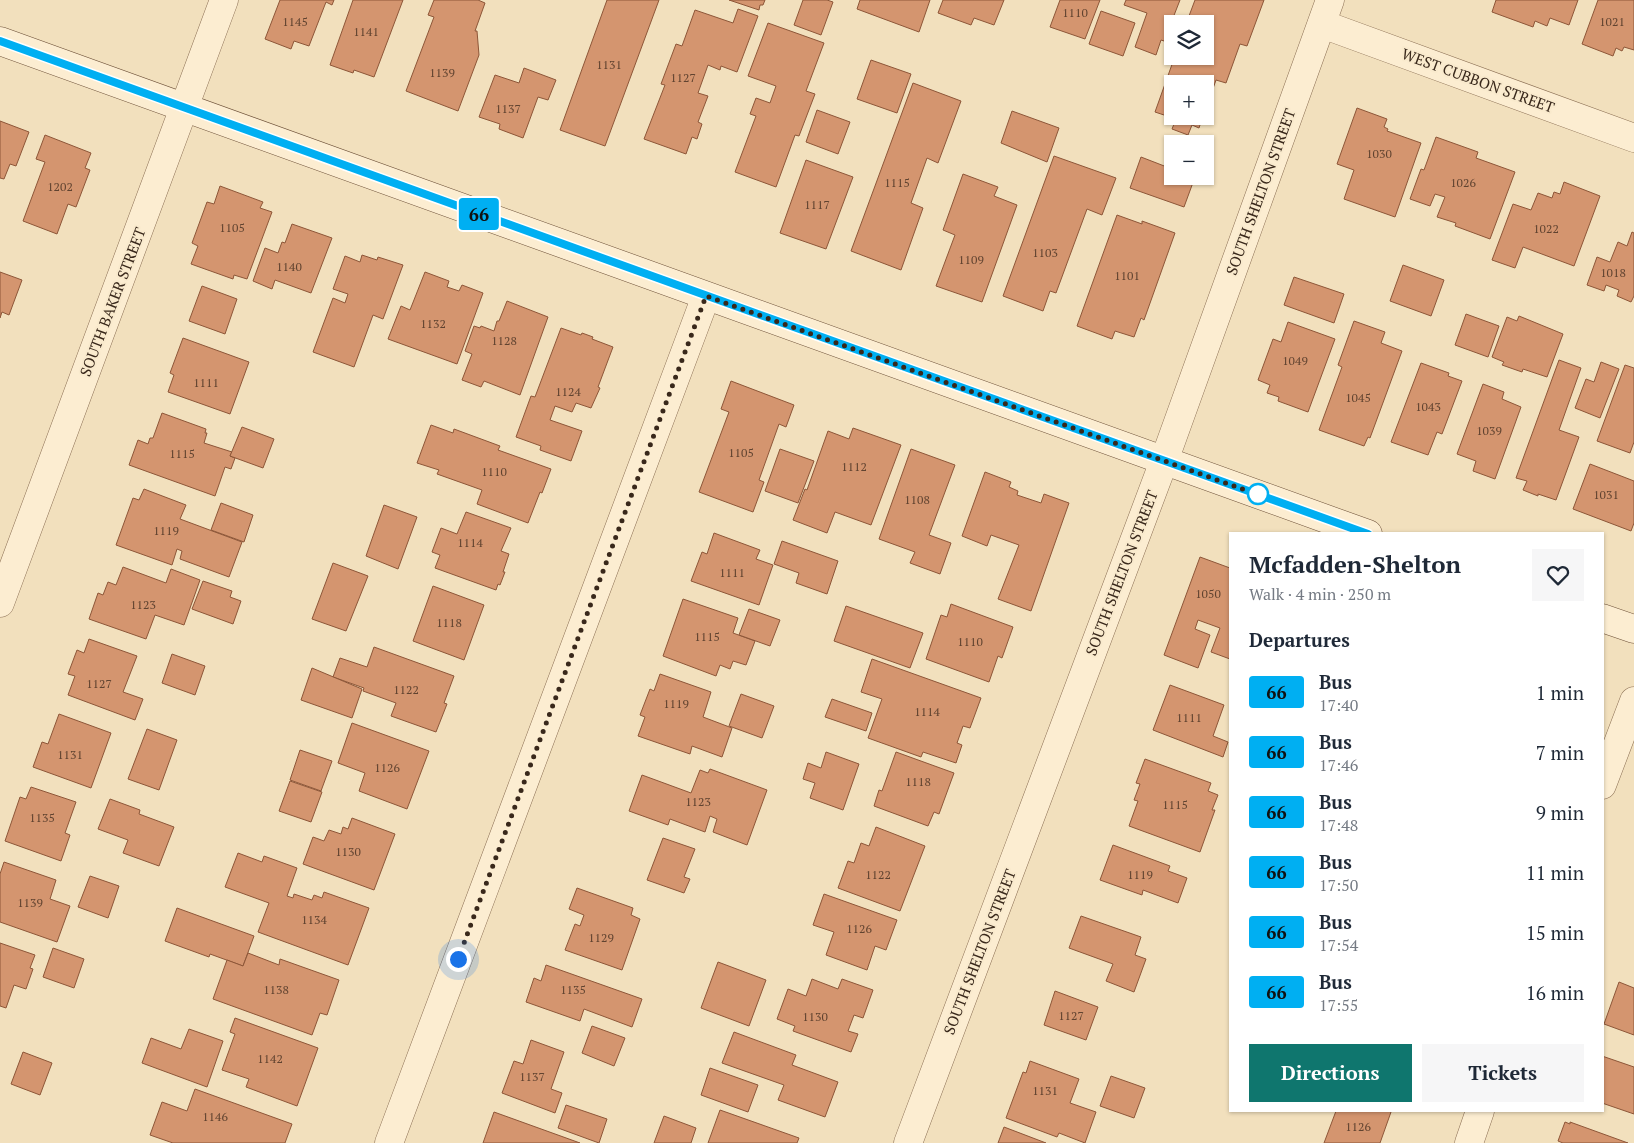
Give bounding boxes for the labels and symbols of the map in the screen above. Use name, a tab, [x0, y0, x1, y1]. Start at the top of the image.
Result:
house number: 1110	[1062, 5, 1088, 20]
house number: 1145	[282, 14, 308, 29]
house number: 1021	[1599, 14, 1625, 29]
house number: 1141	[353, 24, 379, 39]
street label: WEST CUBBON STREET	[1399, 43, 1558, 117]
house number: 1131	[596, 57, 622, 72]
house number: 1139	[429, 65, 455, 80]
house number: 1127	[670, 70, 696, 85]
house number: 1137	[495, 101, 521, 116]
street label: SOUTH SHELTON STREET	[1221, 106, 1300, 278]
house number: 1030	[1366, 146, 1392, 161]
house number: 1115	[884, 175, 910, 190]
house number: 1026	[1450, 175, 1476, 190]
house number: 1202	[47, 179, 73, 194]
house number: 1117	[804, 197, 830, 212]
line badge: 66	[456, 198, 502, 230]
house number: 1105	[219, 220, 245, 235]
house number: 1022	[1533, 221, 1559, 236]
street label: SOUTH BAKER STREET	[74, 224, 150, 379]
house number: 1103	[1032, 245, 1058, 260]
house number: 1109	[958, 252, 984, 267]
house number: 1140	[276, 259, 302, 274]
house number: 1018	[1600, 265, 1626, 280]
house number: 1101	[1114, 268, 1140, 283]
house number: 1132	[420, 316, 446, 331]
house number: 1128	[491, 333, 517, 348]
house number: 1049	[1282, 353, 1308, 368]
house number: 1111	[193, 375, 219, 390]
house number: 1124	[555, 384, 581, 399]
house number: 1045	[1345, 390, 1371, 405]
house number: 1043	[1415, 399, 1441, 414]
house number: 1039	[1476, 423, 1502, 438]
house number: 1105	[728, 445, 754, 460]
house number: 1115	[169, 446, 195, 461]
house number: 1112	[841, 459, 867, 474]
house number: 1110	[481, 464, 507, 479]
unlabelled marker	[1247, 483, 1269, 505]
street label: SOUTH SHELTON STREET	[1080, 487, 1162, 658]
house number: 1031	[1593, 487, 1619, 502]
house number: 1108	[904, 492, 930, 507]
house number: 1119	[153, 523, 179, 538]
house number: 1114	[457, 535, 483, 550]
house number: 1111	[719, 565, 745, 580]
house number: 1050	[1195, 586, 1221, 601]
house number: 1123	[130, 597, 156, 612]
house number: 1118	[436, 615, 462, 630]
house number: 1115	[694, 629, 720, 644]
house number: 1110	[957, 634, 983, 649]
house number: 1127	[86, 676, 112, 691]
house number: 1122	[393, 682, 419, 697]
house number: 1119	[663, 696, 689, 711]
house number: 1114	[914, 704, 940, 719]
house number: 1111	[1176, 710, 1202, 725]
house number: 1131	[57, 747, 83, 762]
house number: 1126	[374, 760, 400, 775]
house number: 1118	[905, 774, 931, 789]
house number: 1123	[685, 794, 711, 809]
house number: 1115	[1162, 797, 1188, 812]
house number: 1135	[29, 810, 55, 825]
house number: 1130	[335, 844, 361, 859]
street label: SOUTH SHELTON STREET	[938, 866, 1020, 1037]
house number: 1122	[865, 867, 891, 882]
house number: 1119	[1127, 867, 1153, 882]
house number: 1139	[17, 895, 43, 910]
house number: 1134	[301, 912, 327, 927]
house number: 1126	[846, 921, 872, 936]
house number: 1129	[588, 930, 614, 945]
your location	[446, 947, 471, 972]
house number: 1138	[263, 982, 289, 997]
house number: 1135	[560, 982, 586, 997]
house number: 1127	[1058, 1008, 1084, 1023]
house number: 1130	[802, 1009, 828, 1024]
house number: 1142	[257, 1051, 283, 1066]
house number: 1137	[519, 1069, 545, 1084]
house number: 1131	[1032, 1083, 1058, 1098]
house number: 1146	[202, 1109, 228, 1124]
house number: 1126	[1345, 1119, 1371, 1134]

